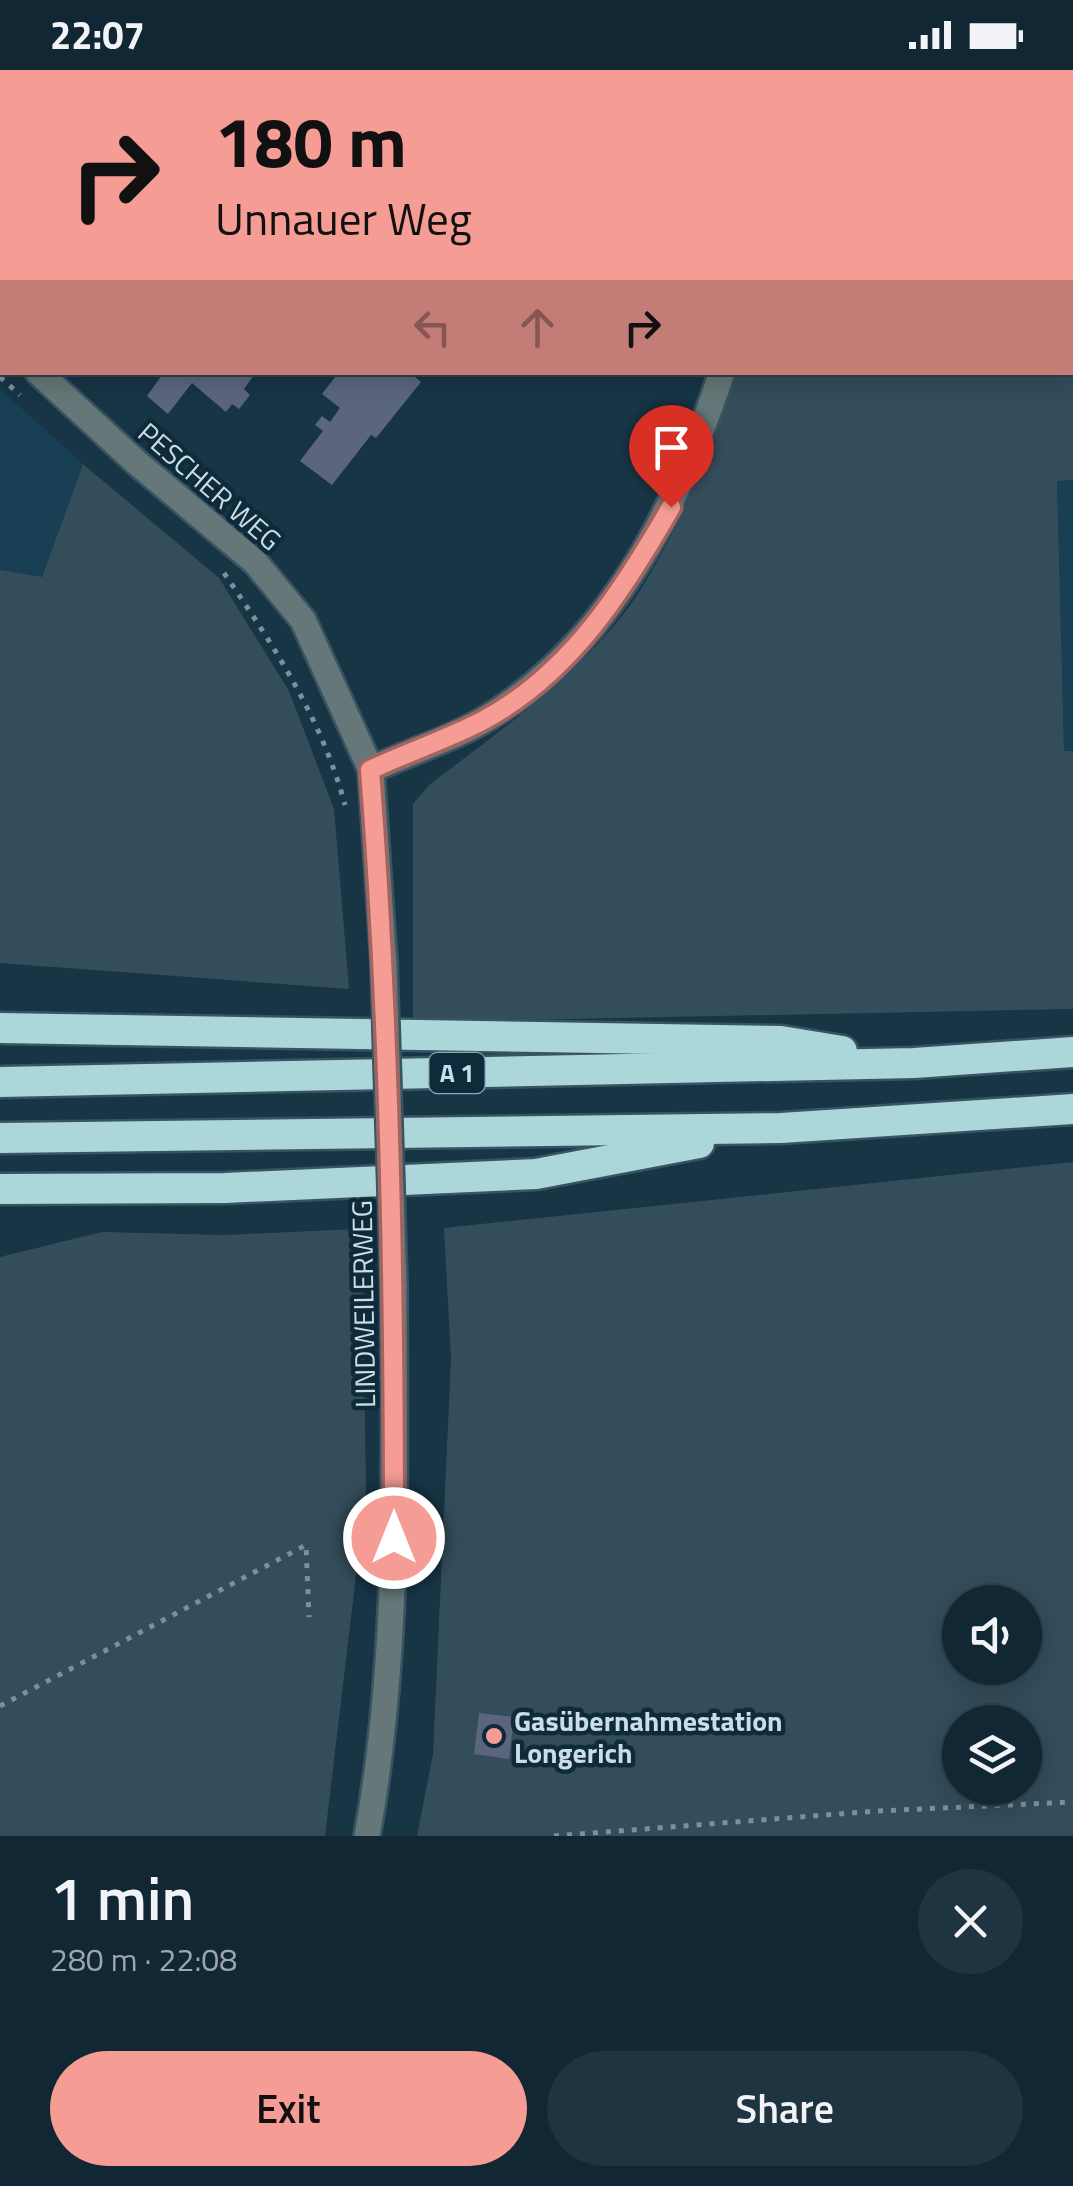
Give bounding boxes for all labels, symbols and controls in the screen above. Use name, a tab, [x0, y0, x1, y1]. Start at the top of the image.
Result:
text: 22:07	[50, 6, 145, 64]
text: 180 m	[215, 88, 407, 194]
icon: right	[50, 110, 180, 240]
text: Unnauer Weg	[215, 184, 472, 252]
icon: left	[405, 300, 460, 355]
icon: ahead	[510, 300, 565, 355]
icon: right	[615, 300, 670, 355]
pin	[629, 405, 714, 508]
street label: PESCHER WEG	[129, 412, 291, 560]
icon: arrive	[644, 420, 699, 475]
road number: A 1	[430, 1053, 484, 1093]
street label: LINDWEILERWEG	[340, 1200, 386, 1408]
position arrow	[342, 1486, 446, 1590]
map controls	[942, 1585, 1042, 1805]
button: sound	[942, 1585, 1042, 1685]
place label: Gasübernahmestation Longerich	[514, 1699, 783, 1774]
button: layers	[942, 1705, 1042, 1805]
marker: Gasübernahmestation Longerich	[483, 1725, 505, 1747]
text: 1 min	[50, 1852, 194, 1943]
button: close	[918, 1869, 1023, 1974]
text: 280 m · 22:08	[50, 1935, 237, 1983]
button: Exit	[50, 2051, 527, 2166]
button: Share	[547, 2051, 1023, 2166]

